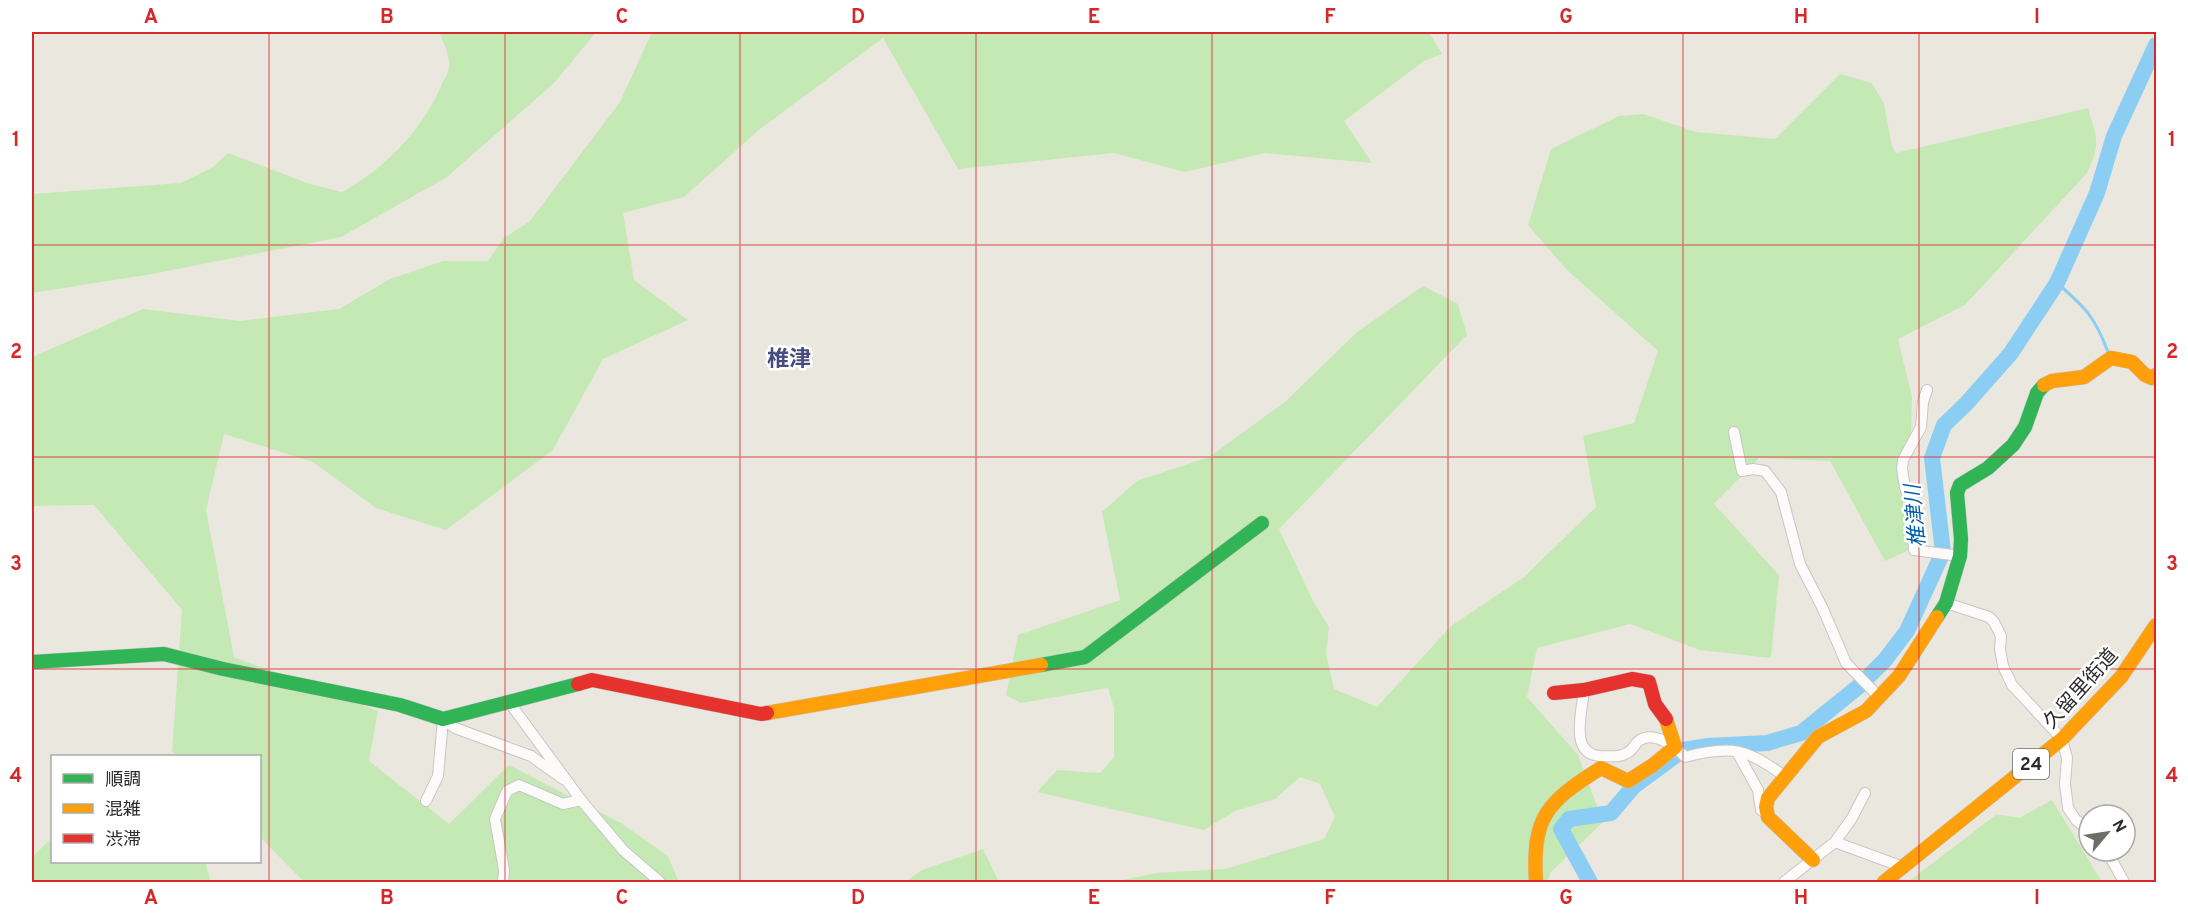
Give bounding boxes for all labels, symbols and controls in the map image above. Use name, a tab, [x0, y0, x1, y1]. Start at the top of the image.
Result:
text: A	[144, 5, 158, 31]
text: B	[380, 5, 394, 31]
text: C	[616, 5, 628, 31]
text: D	[851, 5, 865, 31]
text: E	[1088, 5, 1100, 31]
text: F	[1324, 5, 1336, 31]
text: G	[1559, 5, 1573, 31]
text: H	[1794, 5, 1808, 31]
text: I	[2034, 5, 2040, 31]
text: 1	[12, 128, 20, 154]
text: 1	[2168, 128, 2176, 154]
text: 2	[10, 340, 22, 366]
text: 2	[2166, 340, 2178, 366]
district label: 椎津	[767, 347, 811, 374]
water label: 椎津川	[1900, 481, 1933, 548]
text: 3	[10, 552, 22, 578]
text: 3	[2166, 552, 2178, 578]
street label: 久留里街道	[2038, 643, 2125, 735]
road number: 24	[2013, 749, 2049, 779]
legend	[51, 755, 261, 863]
text: 4	[10, 764, 22, 790]
text: 4	[2166, 764, 2178, 790]
text: 順調	[105, 769, 141, 792]
text: 混雑	[105, 799, 141, 822]
north arrow	[2077, 803, 2137, 863]
text: N	[2107, 817, 2130, 837]
text: 渋滞	[105, 829, 141, 852]
text: A	[144, 886, 158, 912]
text: B	[380, 886, 394, 912]
text: C	[616, 886, 628, 912]
text: D	[851, 886, 865, 912]
text: E	[1088, 886, 1100, 912]
text: F	[1324, 886, 1336, 912]
text: G	[1559, 886, 1573, 912]
text: H	[1794, 886, 1808, 912]
text: I	[2034, 886, 2040, 912]

